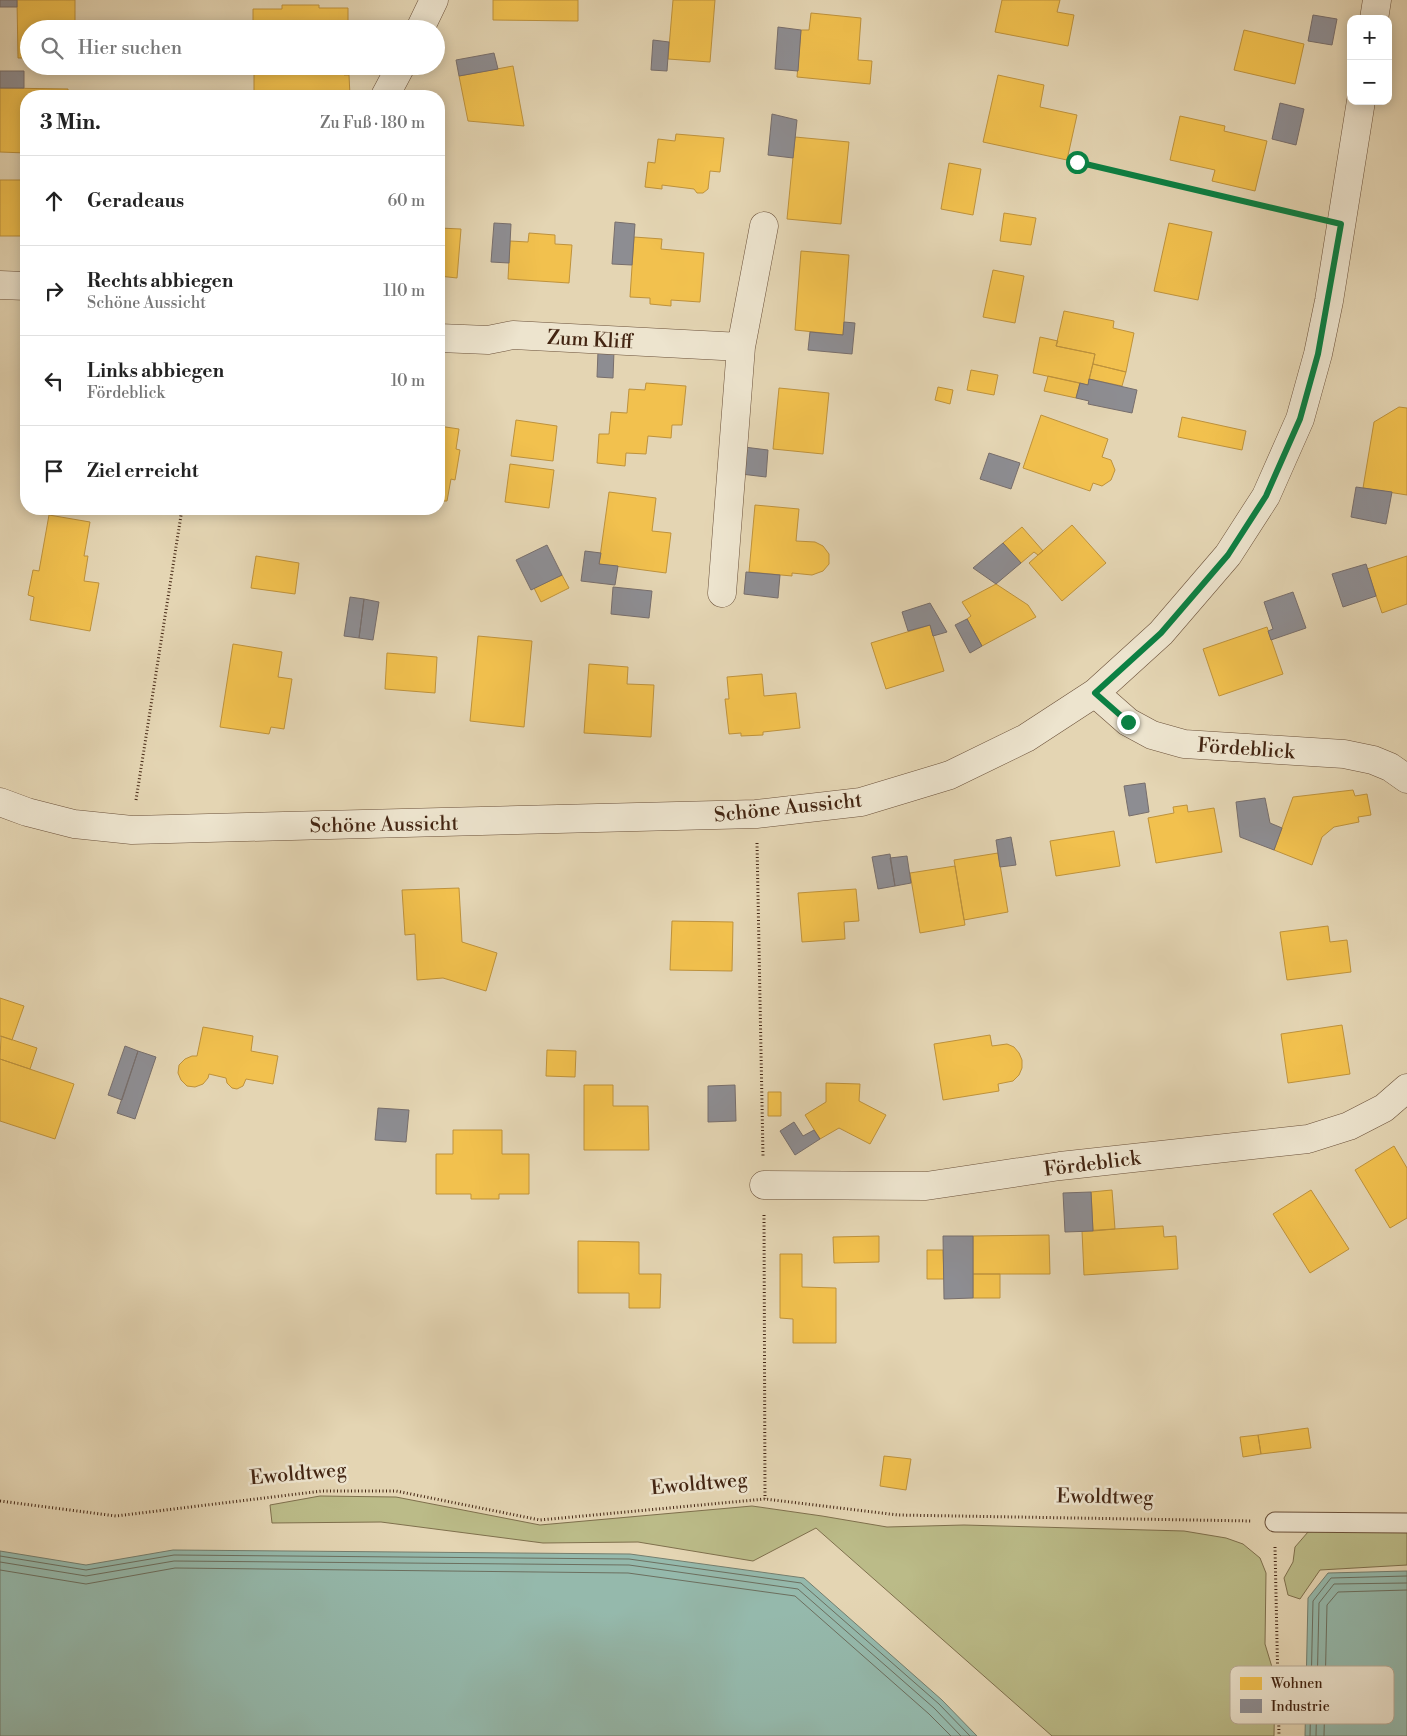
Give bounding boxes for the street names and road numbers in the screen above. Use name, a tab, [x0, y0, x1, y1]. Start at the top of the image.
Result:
street label: Zum Kliff	[546, 326, 635, 355]
street label: Fördeblick	[1196, 734, 1297, 765]
street label: Schöne Aussicht	[713, 788, 863, 829]
street label: Schöne Aussicht	[309, 812, 459, 839]
street label: Fördeblick	[1042, 1146, 1144, 1183]
street label: Ewoldtweg	[249, 1458, 348, 1491]
street label: Ewoldtweg	[650, 1468, 749, 1501]
street label: Ewoldtweg	[1056, 1484, 1154, 1511]

